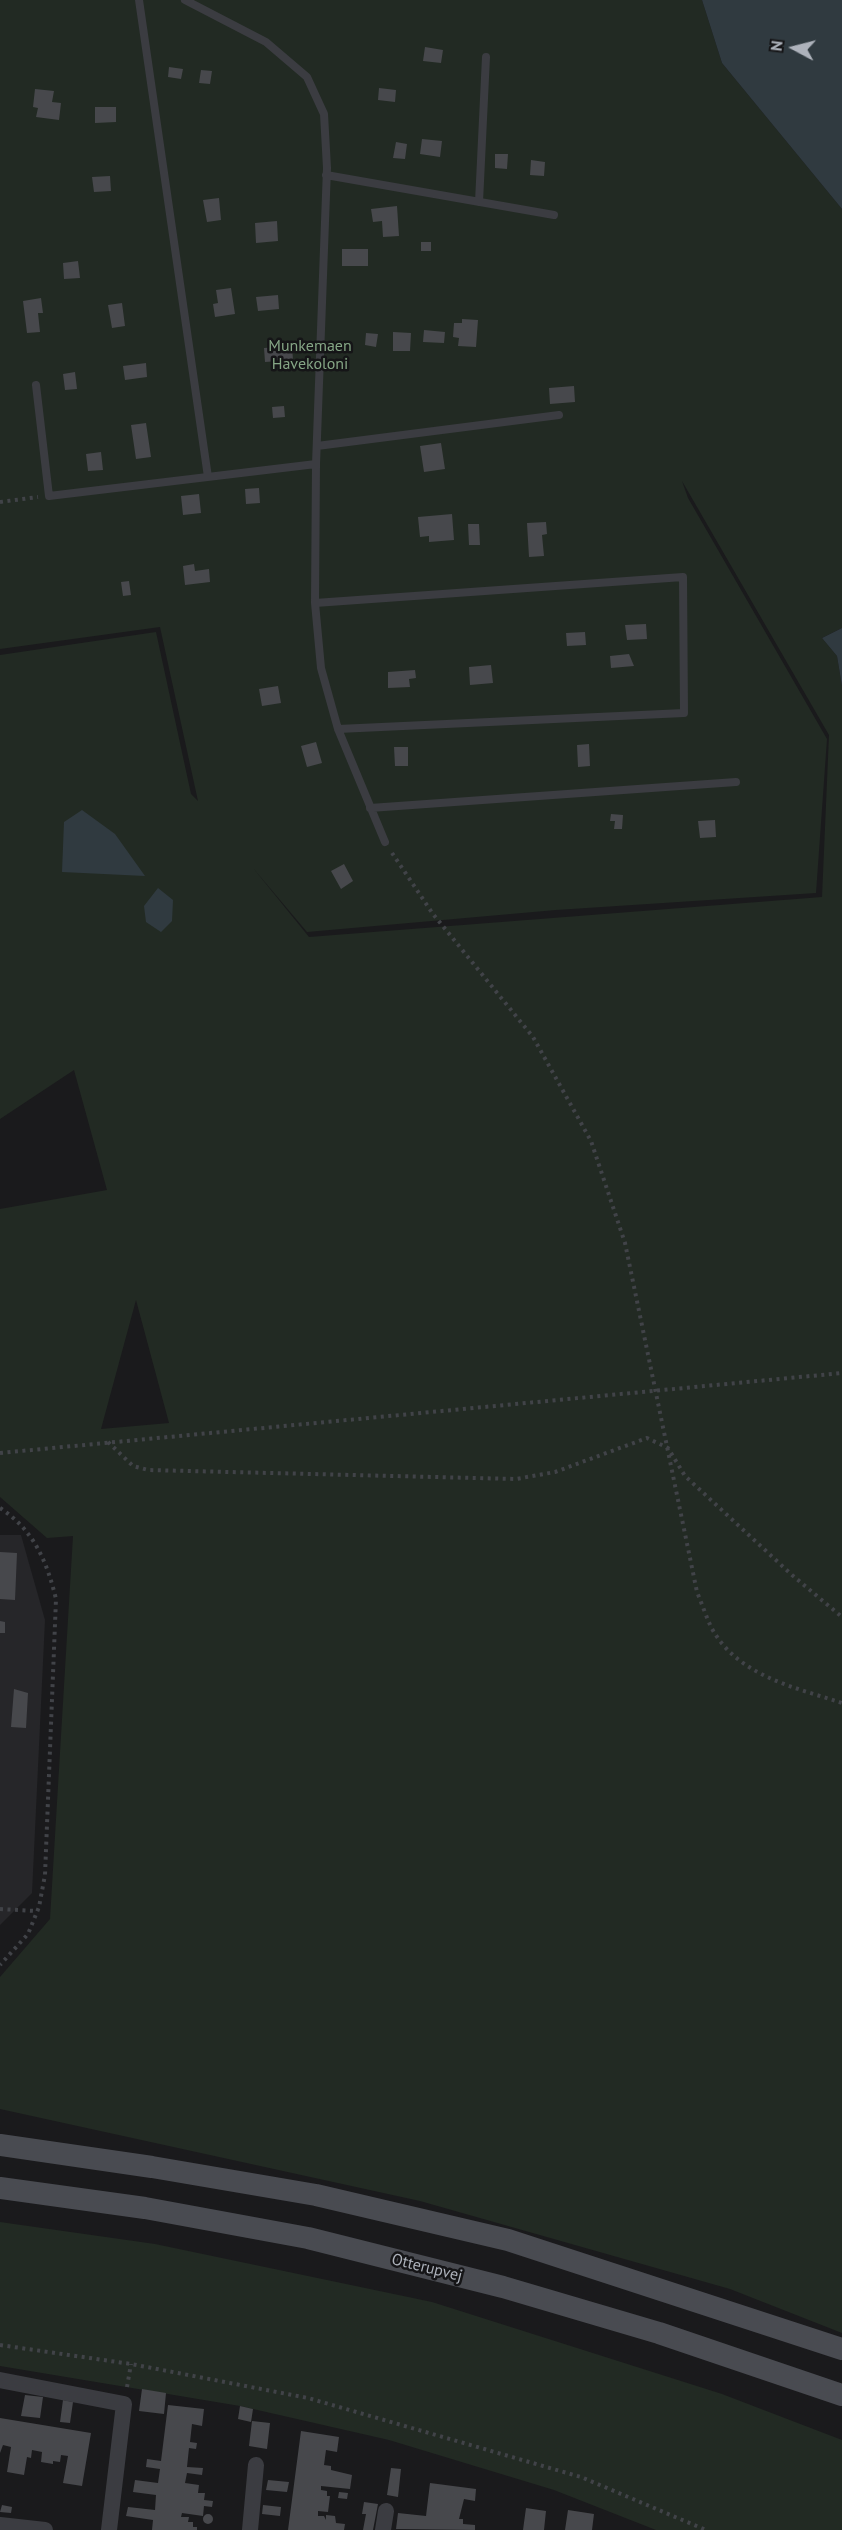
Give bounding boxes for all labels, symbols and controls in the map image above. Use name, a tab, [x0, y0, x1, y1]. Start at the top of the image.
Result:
north arrow	[764, 18, 824, 78]
text: N	[766, 39, 787, 52]
park label: Munkemaen Havekoloni	[268, 336, 352, 374]
street label: Otterupvej	[390, 2250, 464, 2286]

